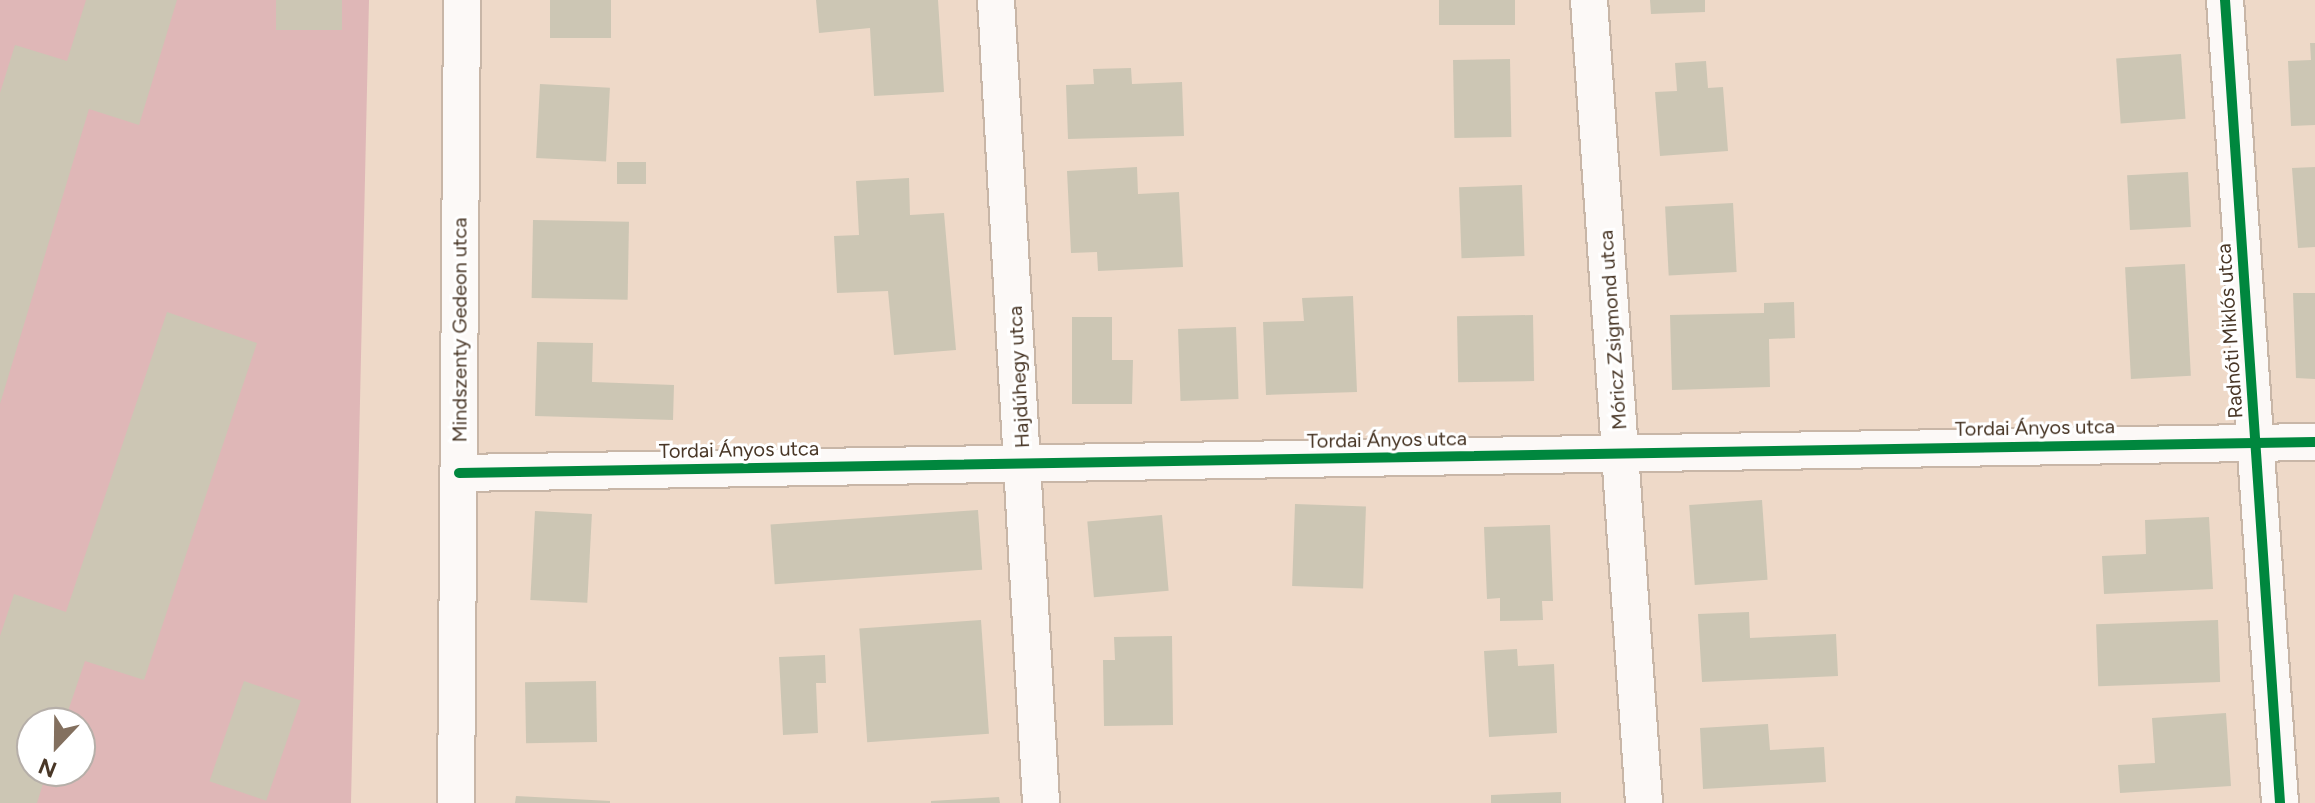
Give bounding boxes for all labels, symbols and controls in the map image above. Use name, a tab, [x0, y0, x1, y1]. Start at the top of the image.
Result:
street label: Mindszenty Gedeon utca	[448, 218, 472, 442]
street label: Móricz Zsigmond utca	[1594, 229, 1632, 431]
street label: Radnóti Miklós utca	[2212, 243, 2248, 419]
street label: Hajdúhegy utca	[1003, 305, 1035, 449]
street label: Tordai Ányos utca	[1955, 415, 2115, 441]
street label: Tordai Ányos utca	[1307, 427, 1467, 453]
street label: Tordai Ányos utca	[659, 437, 819, 463]
north arrow	[16, 707, 96, 787]
text: N	[35, 752, 61, 784]

